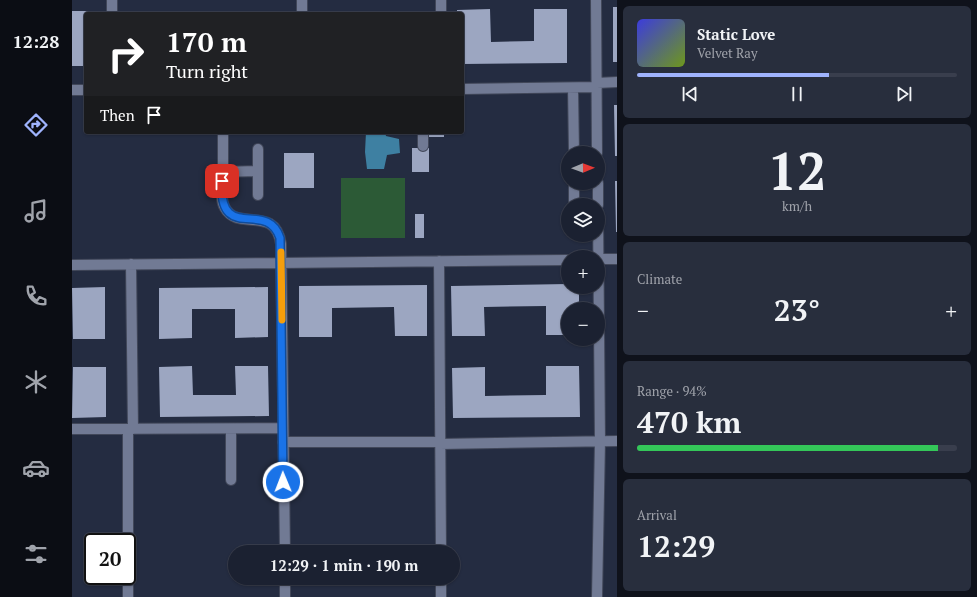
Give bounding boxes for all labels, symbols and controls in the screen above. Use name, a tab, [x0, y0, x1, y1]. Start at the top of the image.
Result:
text: 170 m	[166, 23, 247, 60]
text: Static Love	[697, 24, 775, 44]
icon: right	[100, 28, 152, 80]
text: 12:28	[13, 29, 59, 53]
text: Velvet Ray	[697, 44, 757, 62]
text: Turn right	[166, 59, 248, 83]
icon: previous	[679, 83, 701, 105]
icon: pause	[786, 83, 808, 105]
icon: next	[893, 83, 915, 105]
icon: arrive	[143, 104, 165, 126]
text: Then	[100, 105, 135, 125]
icon: directions	[22, 111, 50, 139]
text: 12	[768, 136, 826, 205]
north arrow	[561, 146, 605, 190]
map controls	[561, 146, 605, 346]
pin	[205, 164, 239, 198]
icon: arrive	[211, 170, 233, 192]
icon: music	[22, 197, 50, 225]
text: km/h	[782, 197, 812, 215]
button: layers	[561, 198, 605, 242]
button: +	[561, 250, 605, 294]
text: Climate	[637, 270, 682, 288]
icon: phone	[22, 282, 50, 310]
text: 23°	[774, 290, 820, 330]
text: −	[637, 296, 649, 325]
text: +	[945, 296, 957, 325]
button: −	[561, 302, 605, 346]
icon: climate	[22, 368, 50, 396]
text: Range · 94%	[637, 382, 707, 400]
text: 470 km	[637, 402, 741, 442]
icon: car	[22, 454, 50, 482]
position arrow	[262, 461, 304, 503]
text: Arrival	[637, 506, 677, 524]
text: 12:29	[637, 526, 715, 566]
speed limit sign: 20	[84, 533, 136, 585]
icon: filters	[22, 540, 50, 568]
text: 12:29 · 1 min · 190 m	[270, 555, 418, 575]

